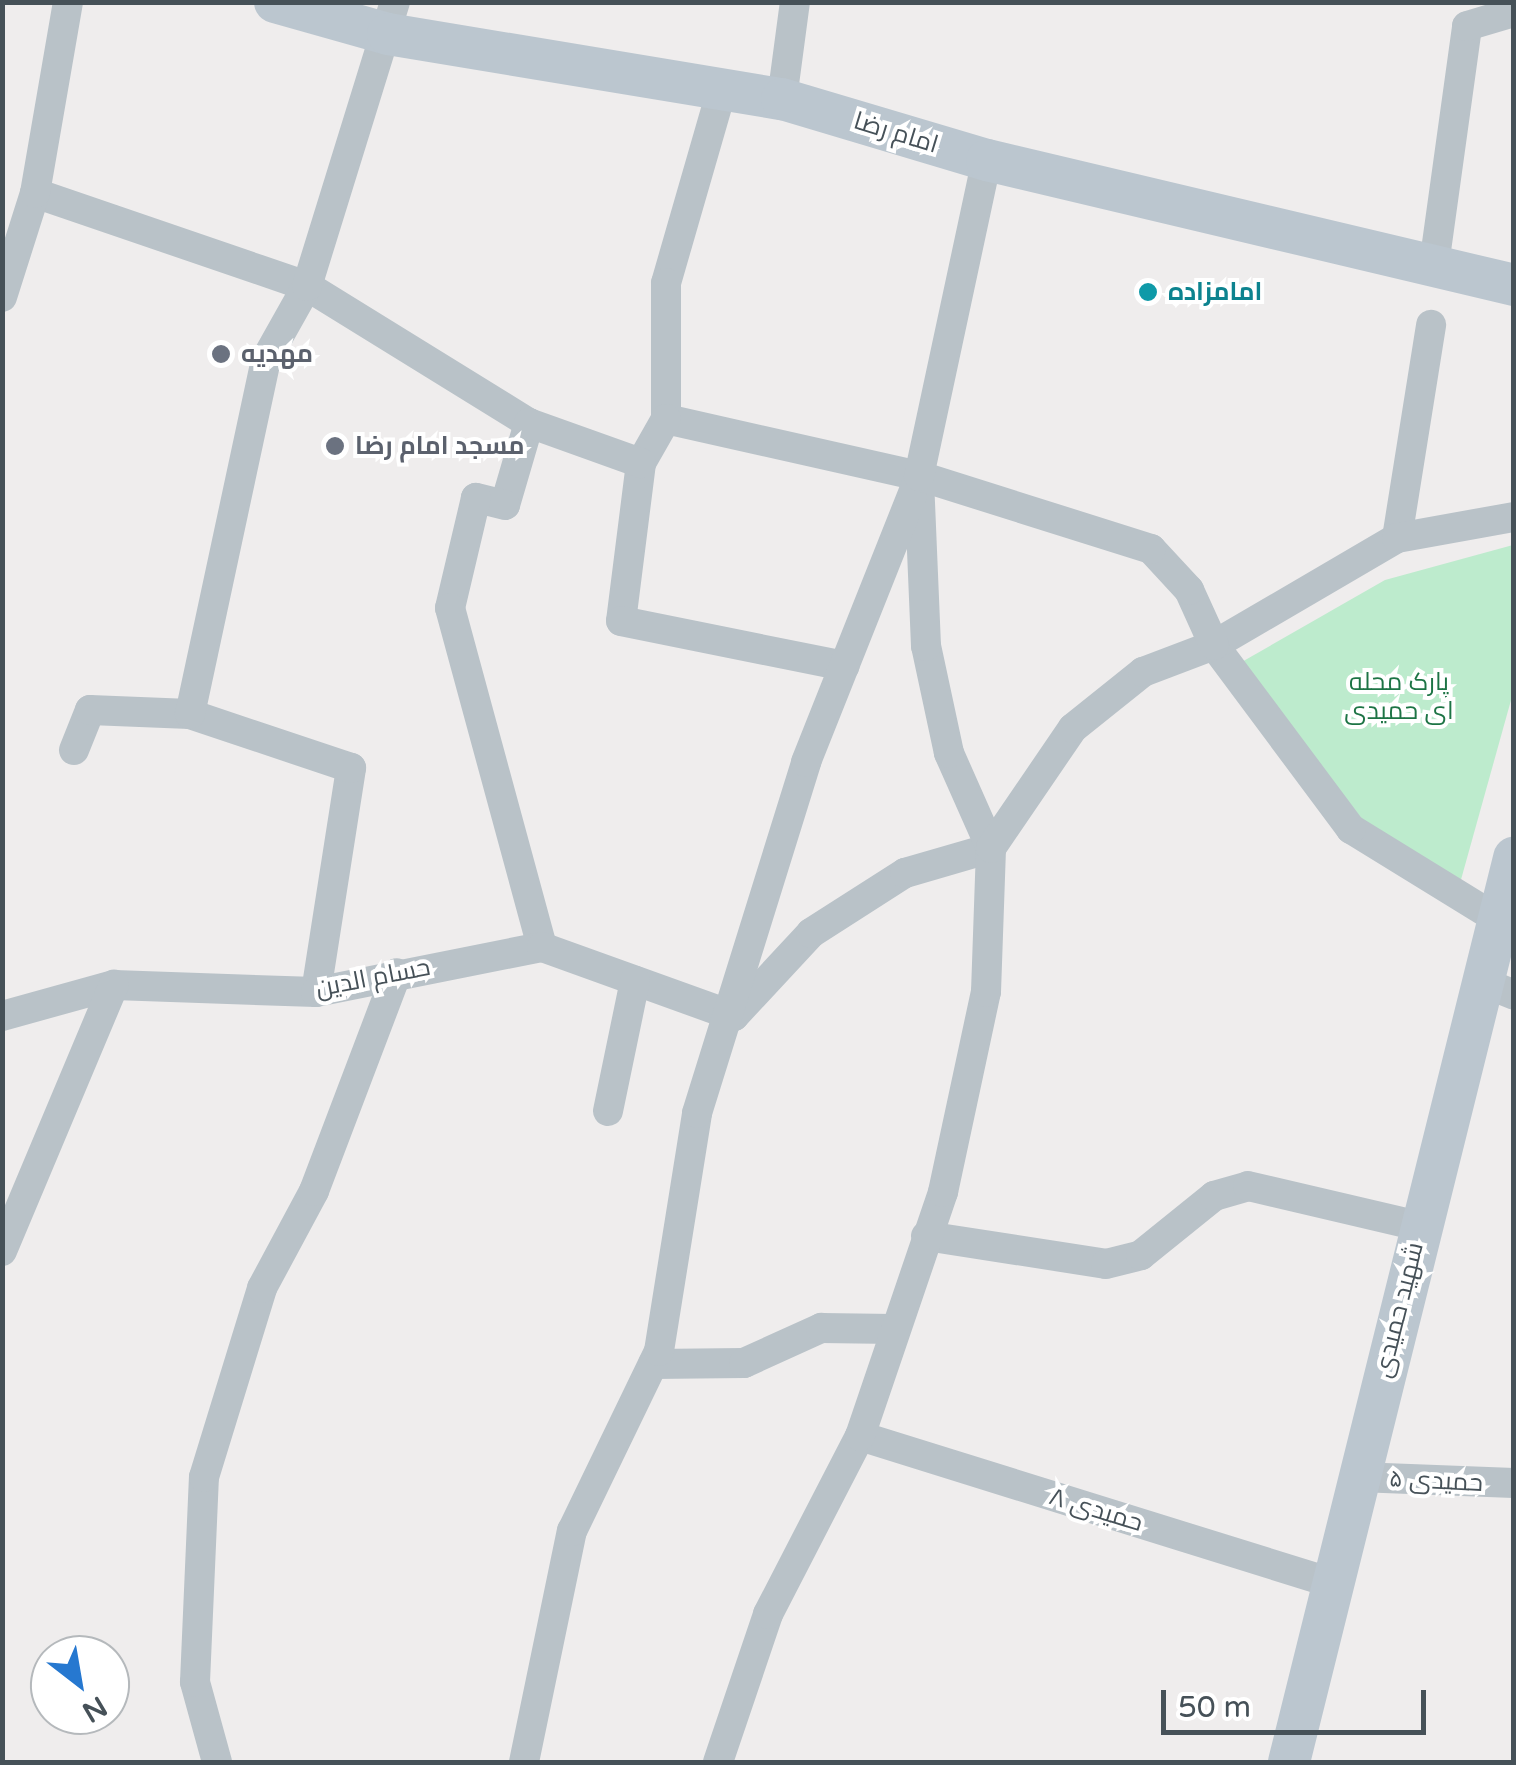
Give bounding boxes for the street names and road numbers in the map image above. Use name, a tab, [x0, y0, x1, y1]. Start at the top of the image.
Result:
street label: امام رضا	[850, 106, 942, 160]
street label: حسام الدین	[313, 952, 433, 1004]
street label: شهید حمیدی	[1368, 1239, 1430, 1381]
street label: حمیدی ۵	[1388, 1464, 1484, 1498]
street label: حمیدی ۸	[1046, 1482, 1146, 1538]

